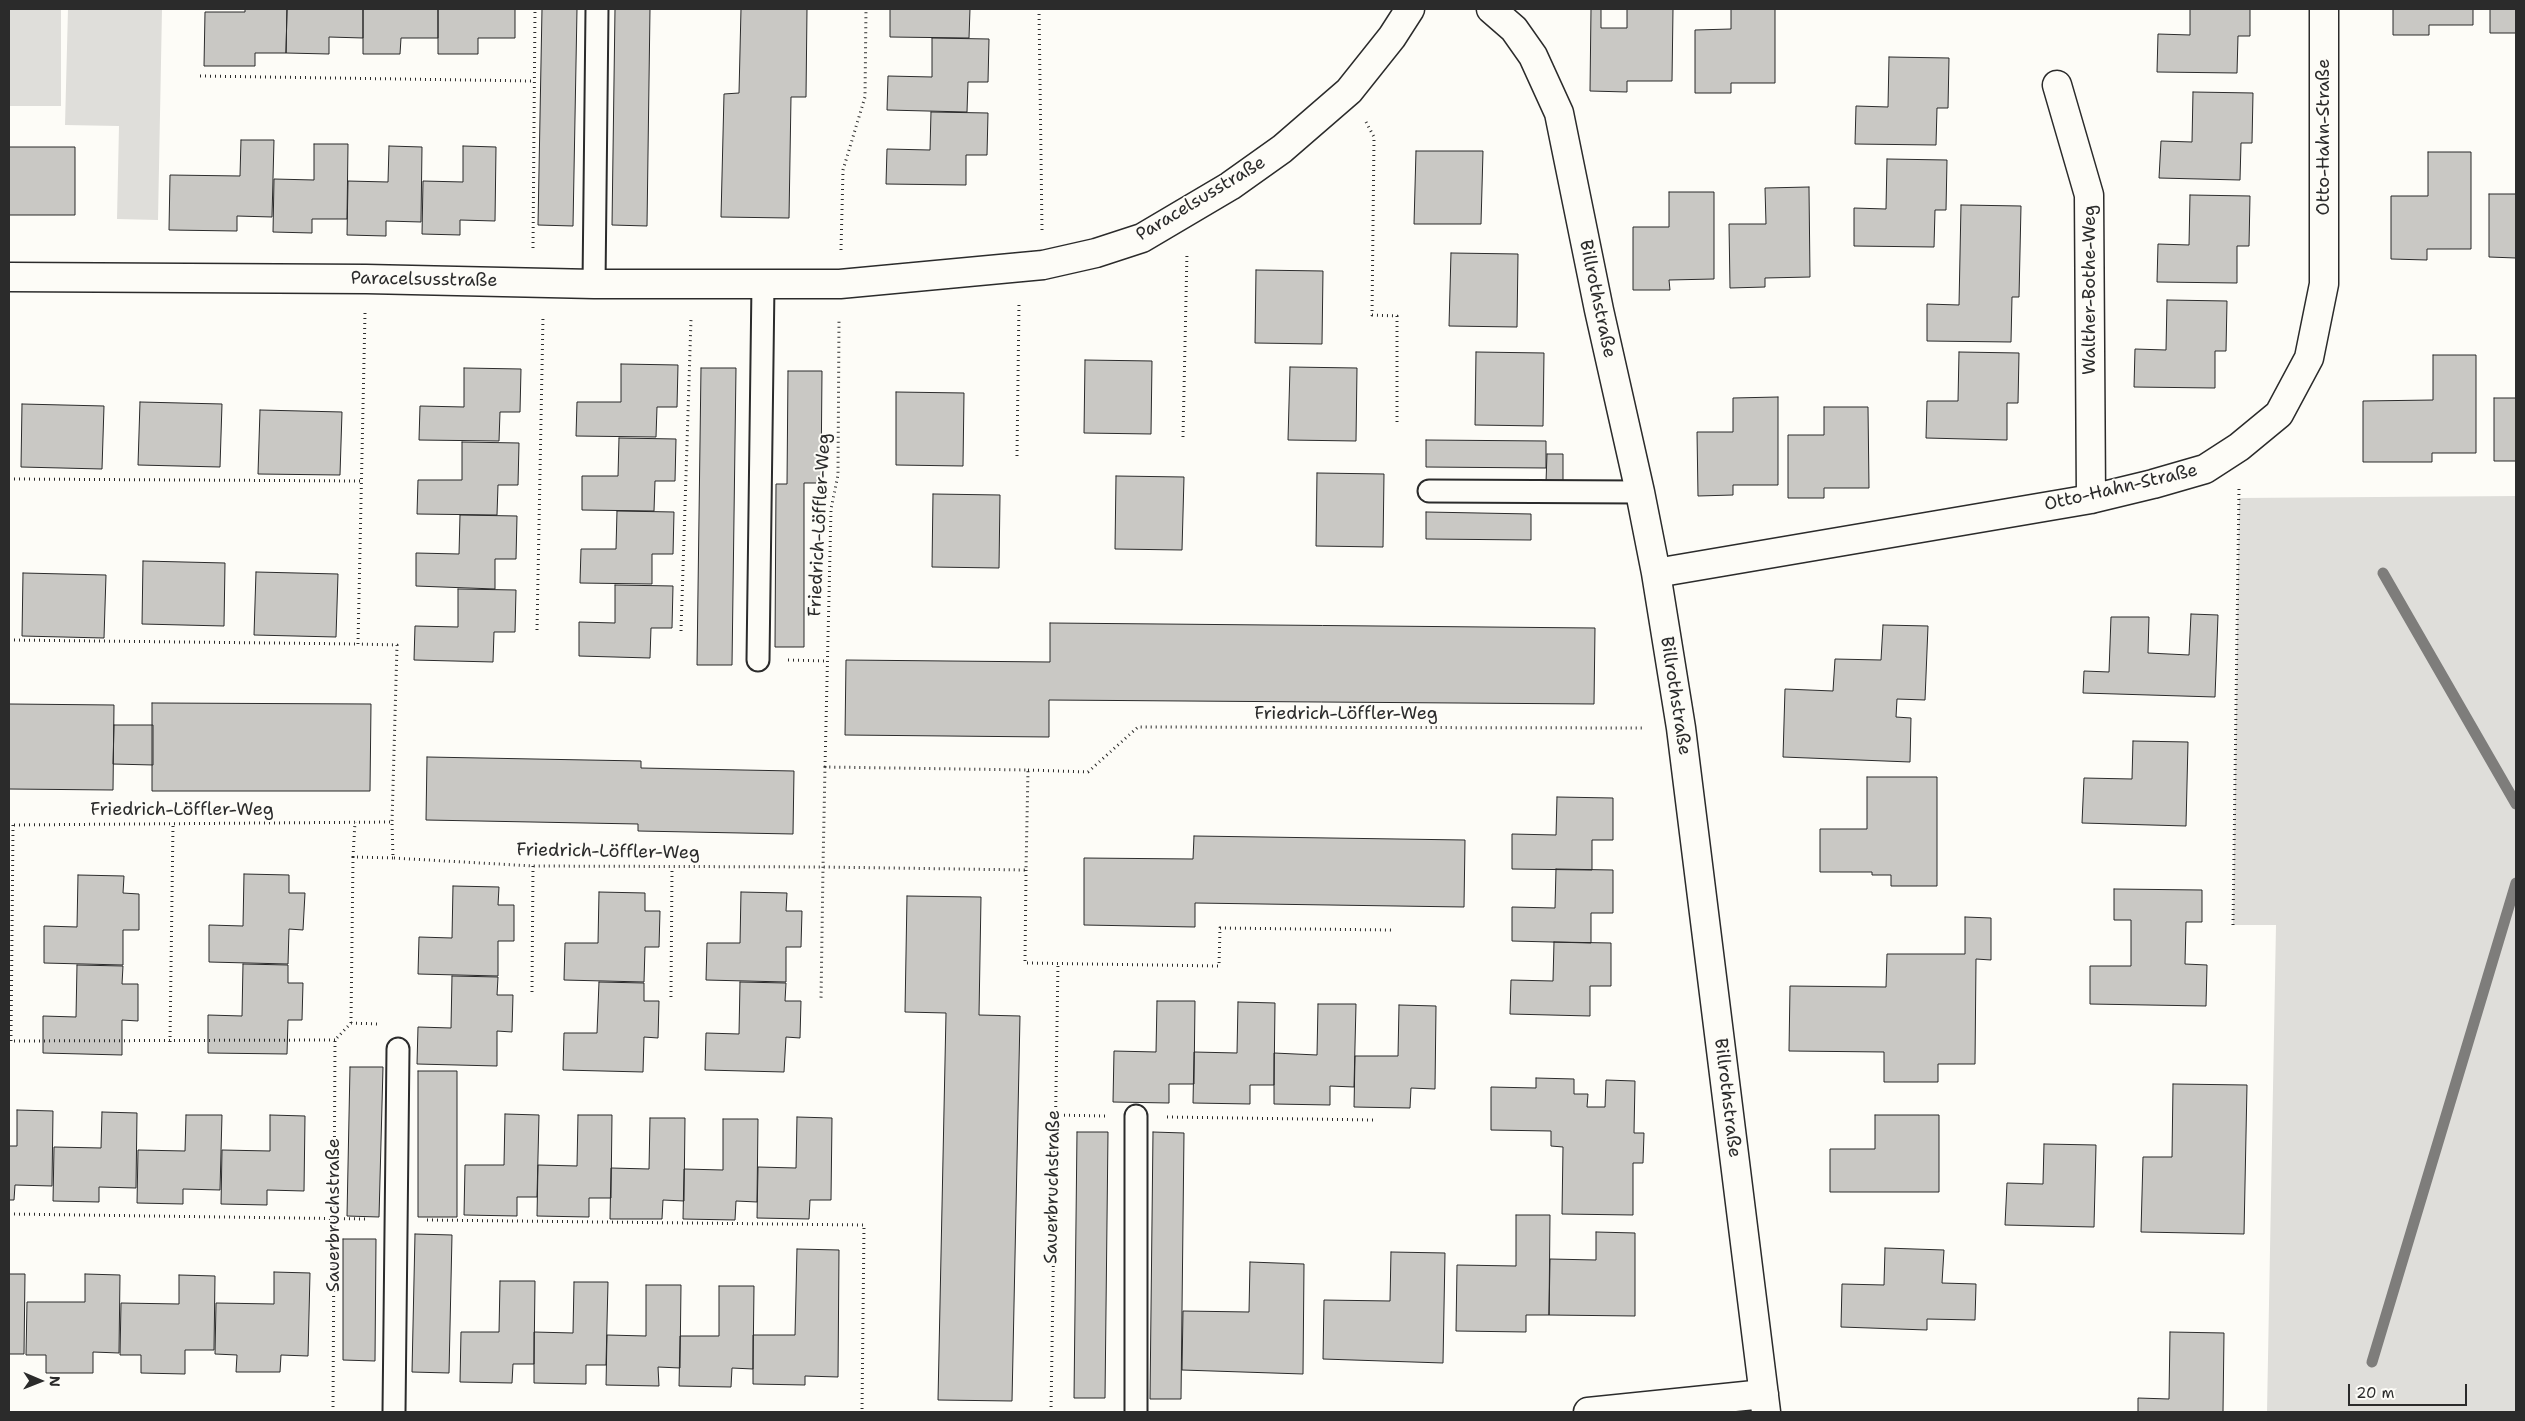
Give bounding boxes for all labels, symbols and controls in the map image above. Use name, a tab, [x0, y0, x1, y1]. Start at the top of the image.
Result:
street label: Otto-Hahn-Straße	[2313, 59, 2335, 215]
street label: Paracelsusstraße	[1132, 152, 1270, 246]
street label: Walther-Bothe-Weg	[2079, 205, 2101, 375]
street label: Billrothstraße	[1574, 238, 1620, 360]
street label: Paracelsusstraße	[350, 268, 498, 292]
street label: Friedrich-Löffler-Weg	[804, 433, 836, 617]
street label: Otto-Hahn-Straße	[2042, 460, 2200, 516]
street label: Billrothstraße	[1655, 635, 1695, 757]
street label: Friedrich-Löffler-Weg	[1254, 703, 1438, 725]
street label: Friedrich-Löffler-Weg	[90, 799, 274, 821]
street label: Friedrich-Löffler-Weg	[516, 840, 700, 864]
street label: Billrothstraße	[1709, 1037, 1745, 1159]
street label: Sauerbruchstraße	[1041, 1110, 1065, 1264]
street label: Sauerbruchstraße	[323, 1138, 345, 1292]
north arrow	[15, 1356, 65, 1406]
scale bar	[2350, 1374, 2469, 1406]
text: N	[46, 1376, 64, 1387]
text: 20 m	[2356, 1383, 2395, 1403]

